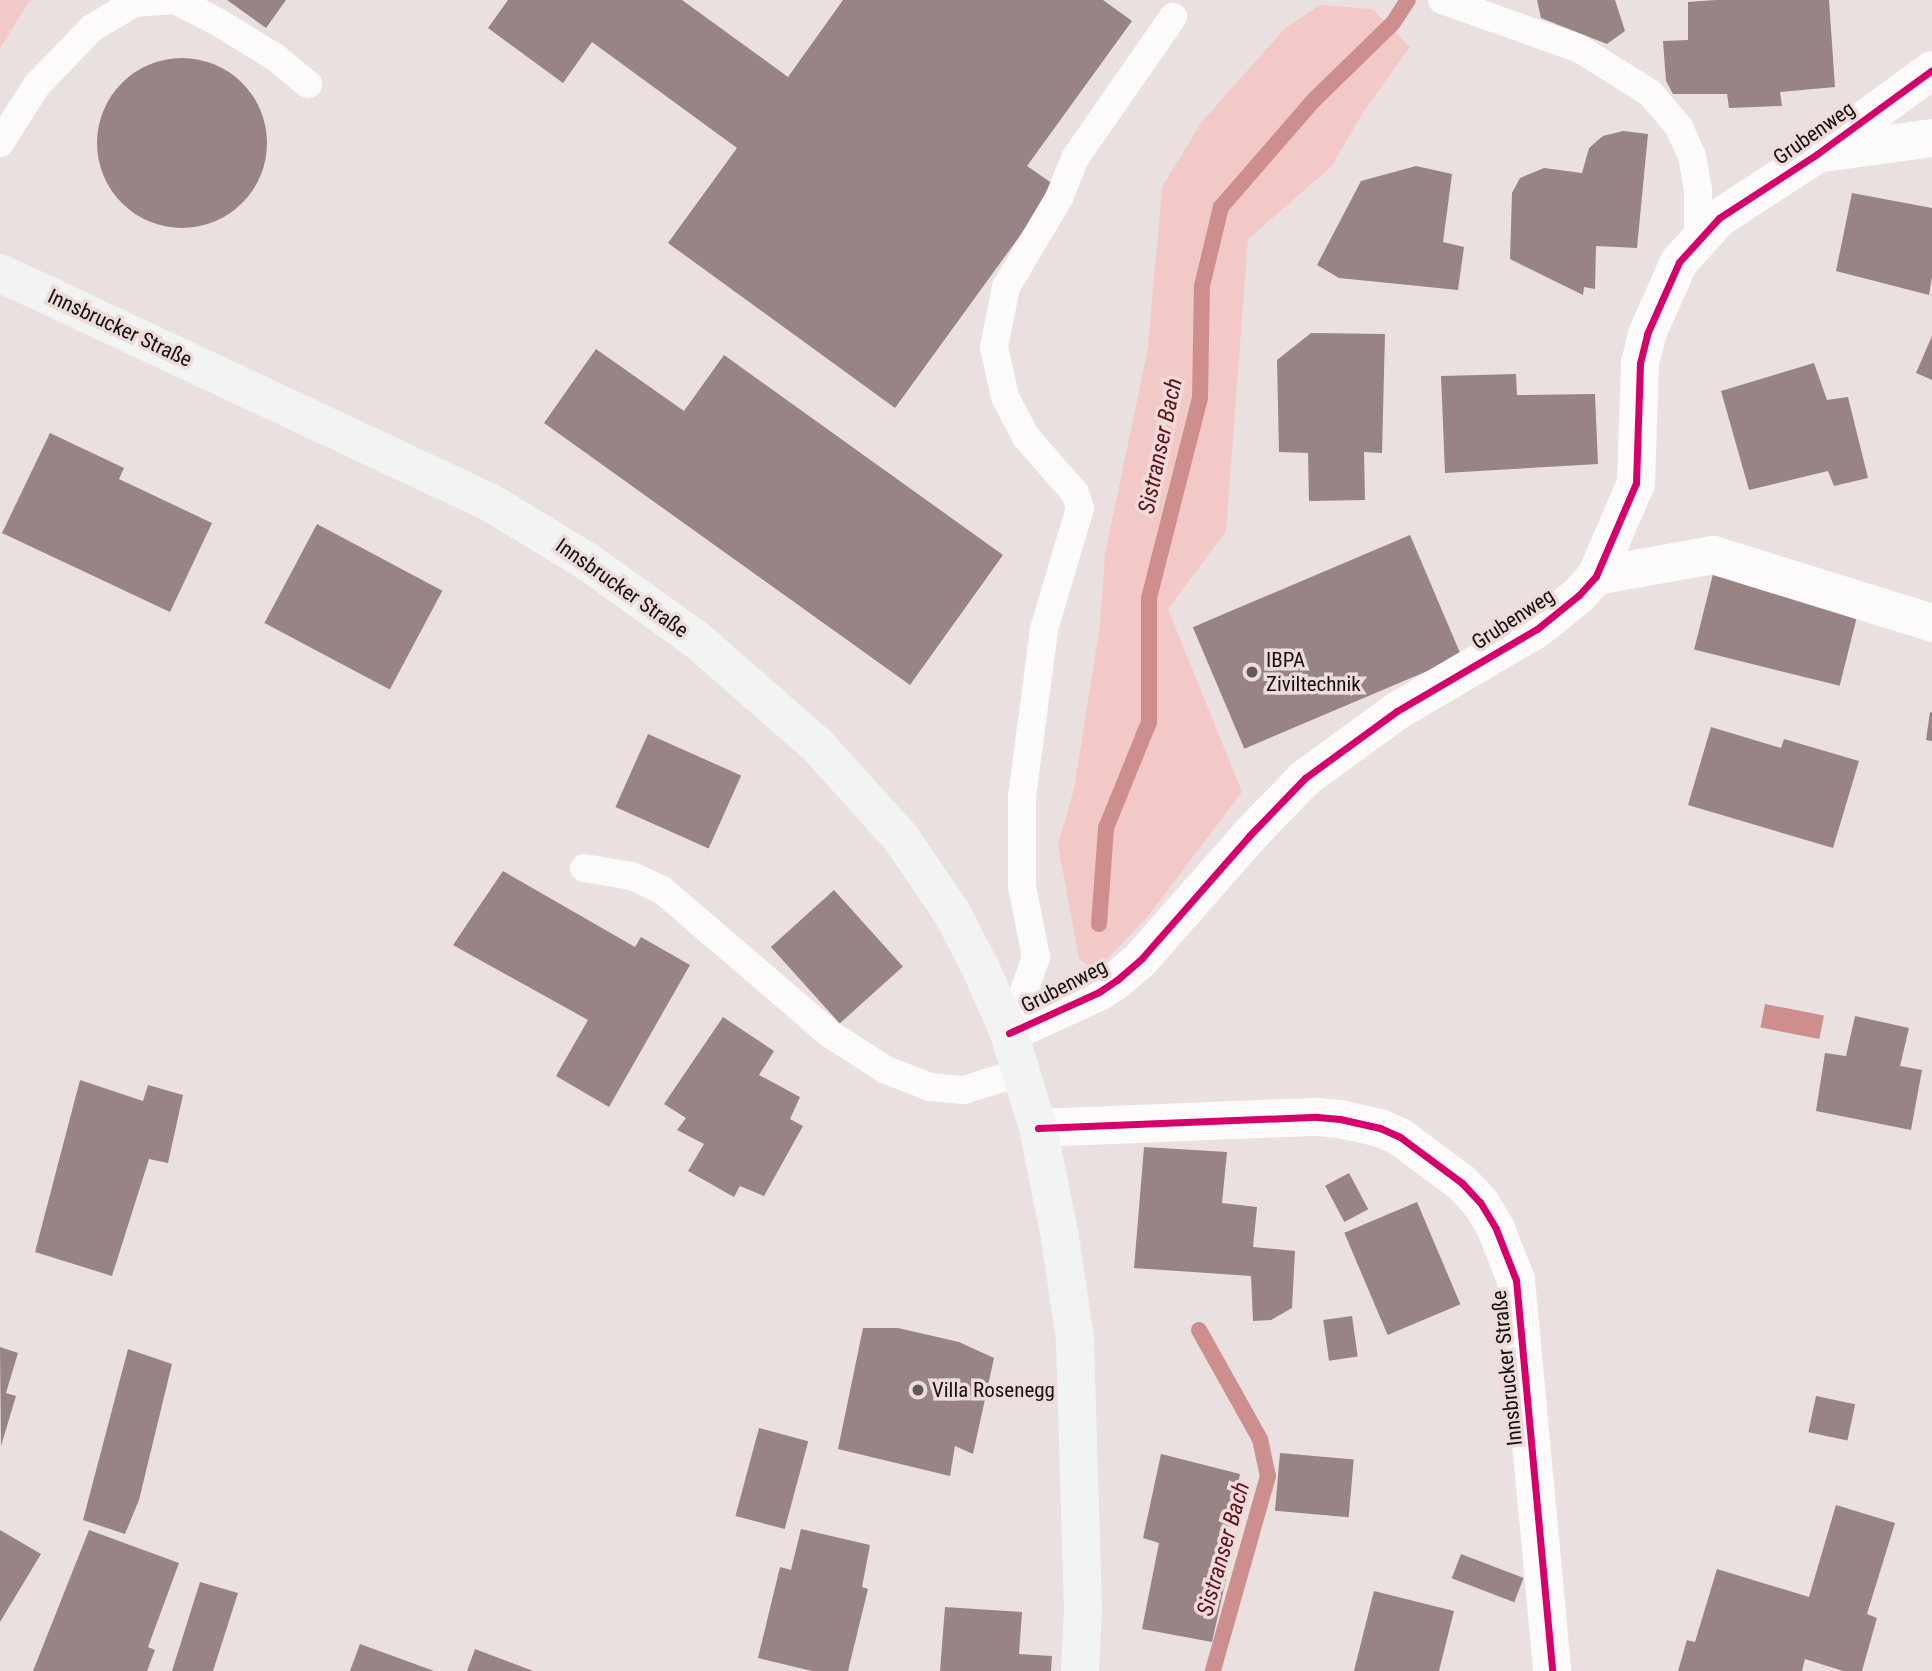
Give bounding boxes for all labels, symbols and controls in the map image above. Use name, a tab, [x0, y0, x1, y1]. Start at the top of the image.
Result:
street label: Grubenweg	[1769, 96, 1859, 170]
street label: Innsbrucker Straße	[44, 284, 196, 372]
water label: Sistranser Bach	[1133, 376, 1189, 516]
street label: Innsbrucker Straße	[551, 533, 693, 643]
street label: Grubenweg	[1467, 583, 1559, 655]
place label: IBPA Ziviltechnik	[1266, 647, 1361, 697]
marker: IBPA Ziviltechnik	[1244, 664, 1260, 680]
street label: Grubenweg	[1017, 954, 1111, 1018]
street label: Innsbrucker Straße	[1486, 1289, 1528, 1447]
place label: Villa Rosenegg	[932, 1377, 1055, 1403]
marker: Villa Rosenegg	[910, 1382, 926, 1398]
water label: Sistranser Bach	[1192, 1479, 1256, 1619]

